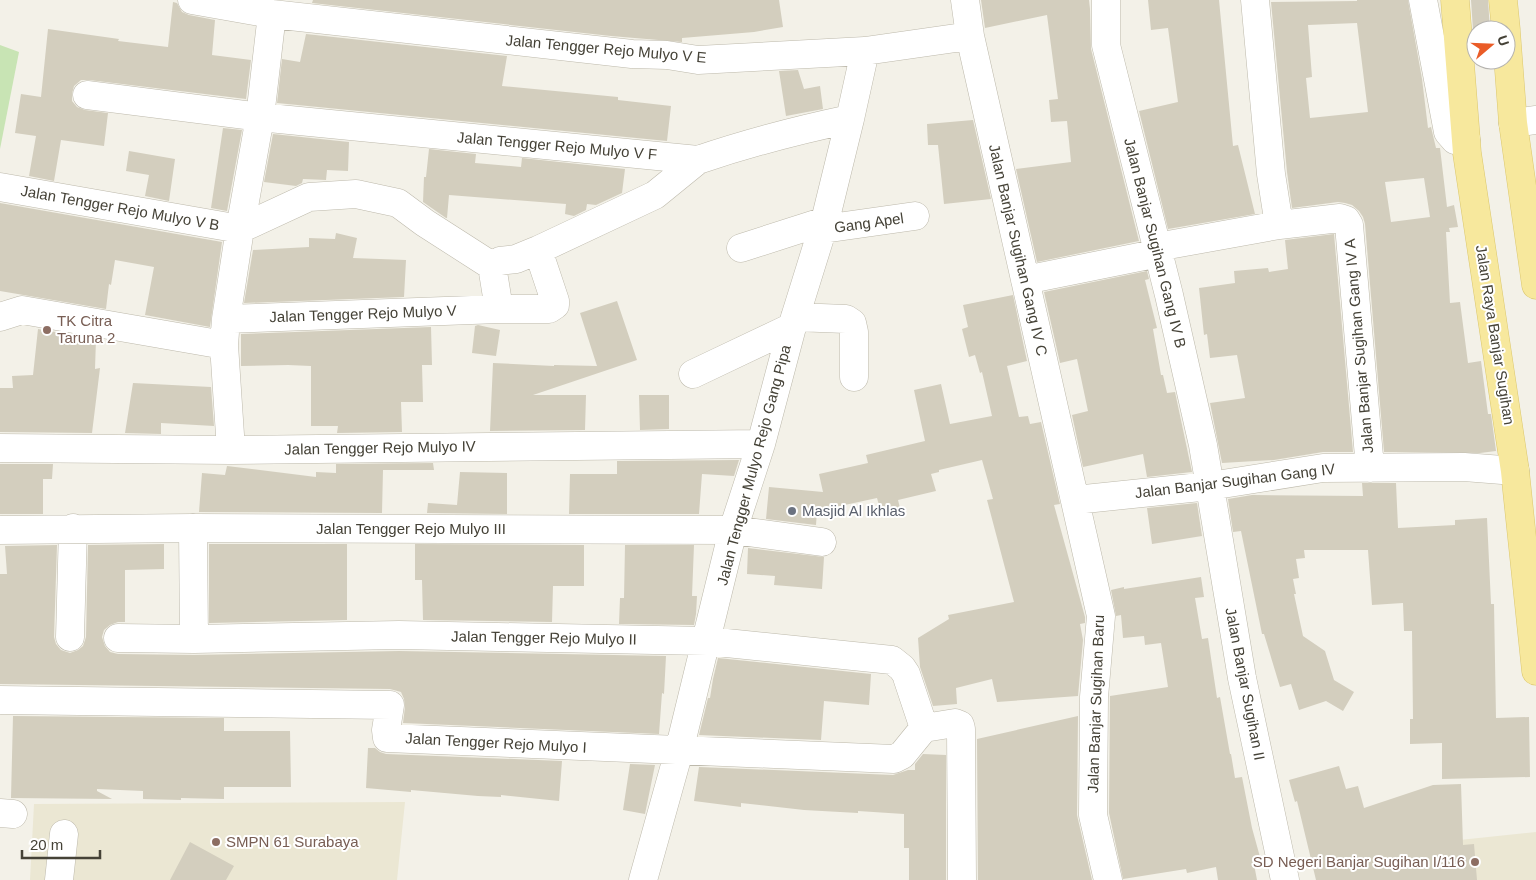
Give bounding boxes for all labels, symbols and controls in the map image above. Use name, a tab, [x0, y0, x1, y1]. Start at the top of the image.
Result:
north arrow	[1466, 20, 1516, 70]
street label: Jalan Tengger Rejo Mulyo V E	[505, 31, 707, 66]
text: U	[1494, 33, 1513, 48]
street label: Jalan Tengger Rejo Mulyo V F	[456, 128, 658, 163]
street label: Jalan Banjar Sugihan Gang IV B	[1121, 136, 1190, 350]
street label: Jalan Banjar Sugihan Gang IV C	[986, 142, 1051, 358]
street label: Jalan Tengger Rejo Mulyo V B	[19, 182, 221, 233]
street label: Gang Apel	[833, 209, 905, 236]
street label: Jalan Banjar Sugihan Gang IV A	[1341, 238, 1376, 454]
street label: Jalan Raya Banjar Sugihan	[1473, 244, 1518, 426]
street label: Jalan Tengger Rejo Mulyo V	[269, 302, 457, 325]
place label: TK Citra Taruna 2	[57, 312, 115, 346]
marker: TK Citra Taruna 2	[41, 324, 53, 336]
street label: Jalan Tengger Mulyo Rejo Gang Pipa	[713, 342, 794, 587]
street label: Jalan Tengger Rejo Mulyo IV	[284, 437, 476, 458]
street label: Jalan Banjar Sugihan Gang IV	[1134, 460, 1336, 501]
place label: Masjid Al Ikhlas	[802, 502, 905, 519]
marker: Masjid Al Ikhlas	[786, 505, 798, 517]
street label: Jalan Tengger Rejo Mulyo III	[316, 520, 506, 537]
street label: Jalan Banjar Sugihan II	[1222, 606, 1269, 762]
street label: Jalan Banjar Sugihan Baru	[1084, 615, 1107, 793]
street label: Jalan Tengger Rejo Mulyo II	[451, 627, 637, 648]
street label: Jalan Tengger Rejo Mulyo I	[405, 729, 587, 756]
scale bar	[22, 828, 100, 860]
place label: SMPN 61 Surabaya	[226, 833, 359, 850]
text: 20 m	[30, 836, 63, 853]
marker: SMPN 61 Surabaya	[210, 836, 222, 848]
place label: SD Negeri Banjar Sugihan I/116	[1253, 853, 1465, 870]
marker: SD Negeri Banjar Sugihan I/116	[1469, 856, 1481, 868]

